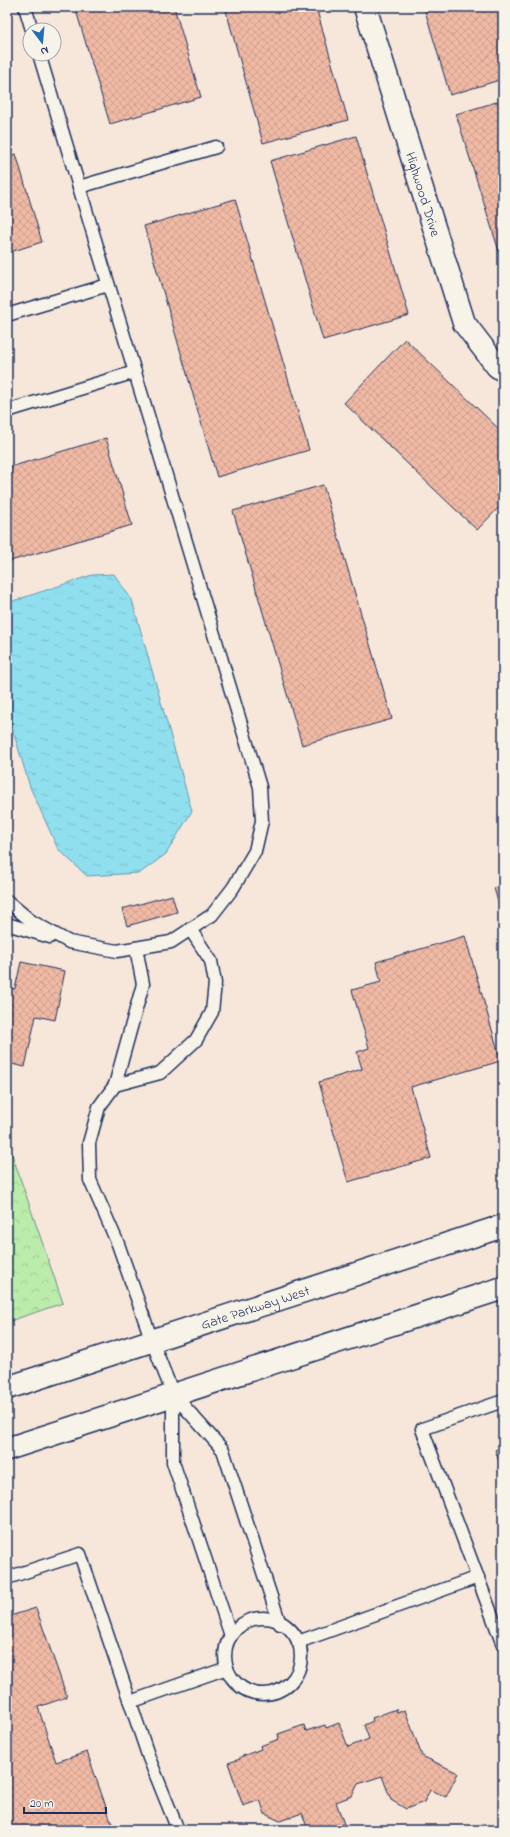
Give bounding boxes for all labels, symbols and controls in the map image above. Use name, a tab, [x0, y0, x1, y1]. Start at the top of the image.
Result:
north arrow	[22, 22, 62, 62]
text: N	[39, 42, 50, 59]
street label: Highwood Drive	[399, 150, 445, 240]
street label: Gate Parkway West	[198, 1281, 313, 1336]
scale bar	[24, 1789, 106, 1815]
text: 20 m	[30, 1795, 53, 1813]

